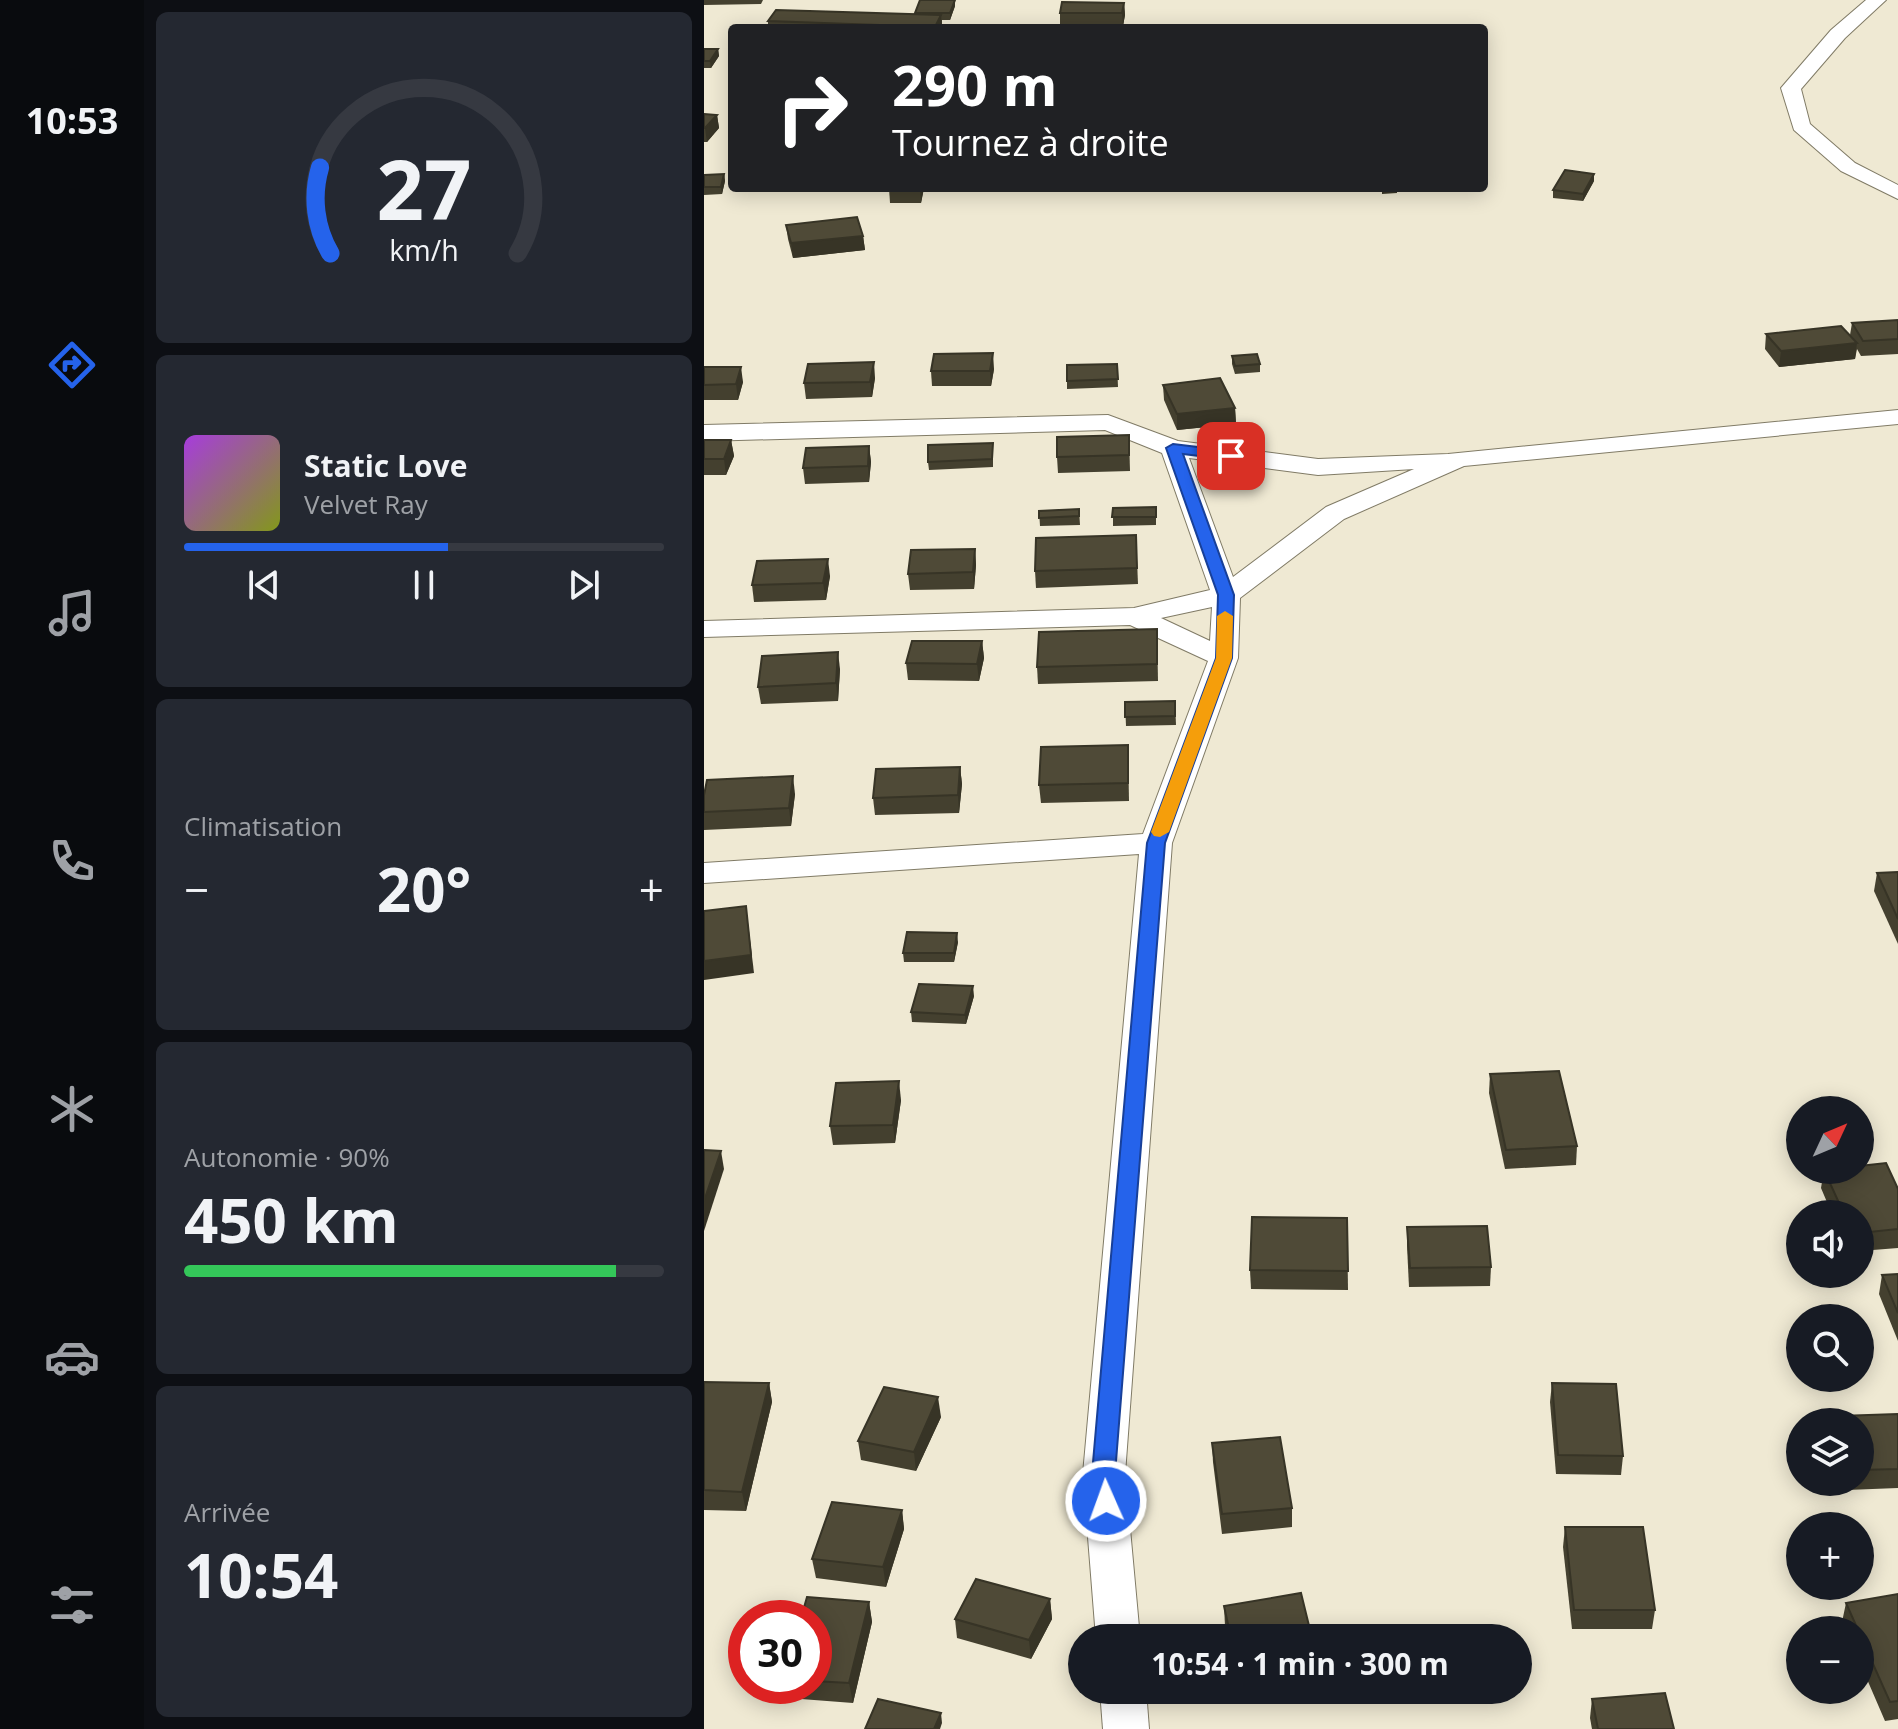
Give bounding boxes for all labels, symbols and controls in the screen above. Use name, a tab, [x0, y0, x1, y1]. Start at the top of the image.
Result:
text: 290 m	[892, 46, 1058, 122]
icon: right	[760, 56, 864, 160]
text: 10:53	[26, 96, 118, 145]
text: Tournez à droite	[892, 118, 1169, 167]
text: 27	[376, 130, 472, 243]
text: km/h	[389, 230, 459, 269]
icon: directions	[44, 337, 100, 393]
pin	[1197, 422, 1265, 490]
icon: arrive	[1209, 434, 1253, 478]
text: Static Love	[304, 445, 467, 486]
text: Velvet Ray	[304, 486, 428, 522]
icon: previous	[242, 563, 286, 607]
icon: pause	[402, 563, 446, 607]
icon: next	[562, 563, 606, 607]
icon: music	[44, 585, 100, 641]
text: Climatisation	[184, 808, 342, 844]
icon: phone	[44, 833, 100, 889]
text: 20°	[377, 848, 471, 930]
text: −	[184, 859, 209, 919]
text: +	[639, 859, 664, 919]
icon: climate	[44, 1081, 100, 1137]
north arrow	[1786, 1096, 1874, 1184]
map controls	[1786, 1096, 1874, 1704]
text: Autonomie · 90%	[184, 1139, 390, 1175]
text: 450 km	[184, 1179, 399, 1261]
button: sound	[1786, 1200, 1874, 1288]
button: search	[1786, 1304, 1874, 1392]
icon: car	[44, 1329, 100, 1385]
button: layers	[1786, 1408, 1874, 1496]
position arrow	[1064, 1459, 1148, 1543]
text: Arrivée	[184, 1494, 270, 1530]
button: +	[1786, 1512, 1874, 1600]
text: 10:54	[184, 1534, 338, 1616]
icon: filters	[44, 1577, 100, 1633]
speed limit sign: 30	[728, 1600, 832, 1704]
button: −	[1786, 1616, 1874, 1704]
text: 10:54 · 1 min · 300 m	[1151, 1643, 1449, 1684]

